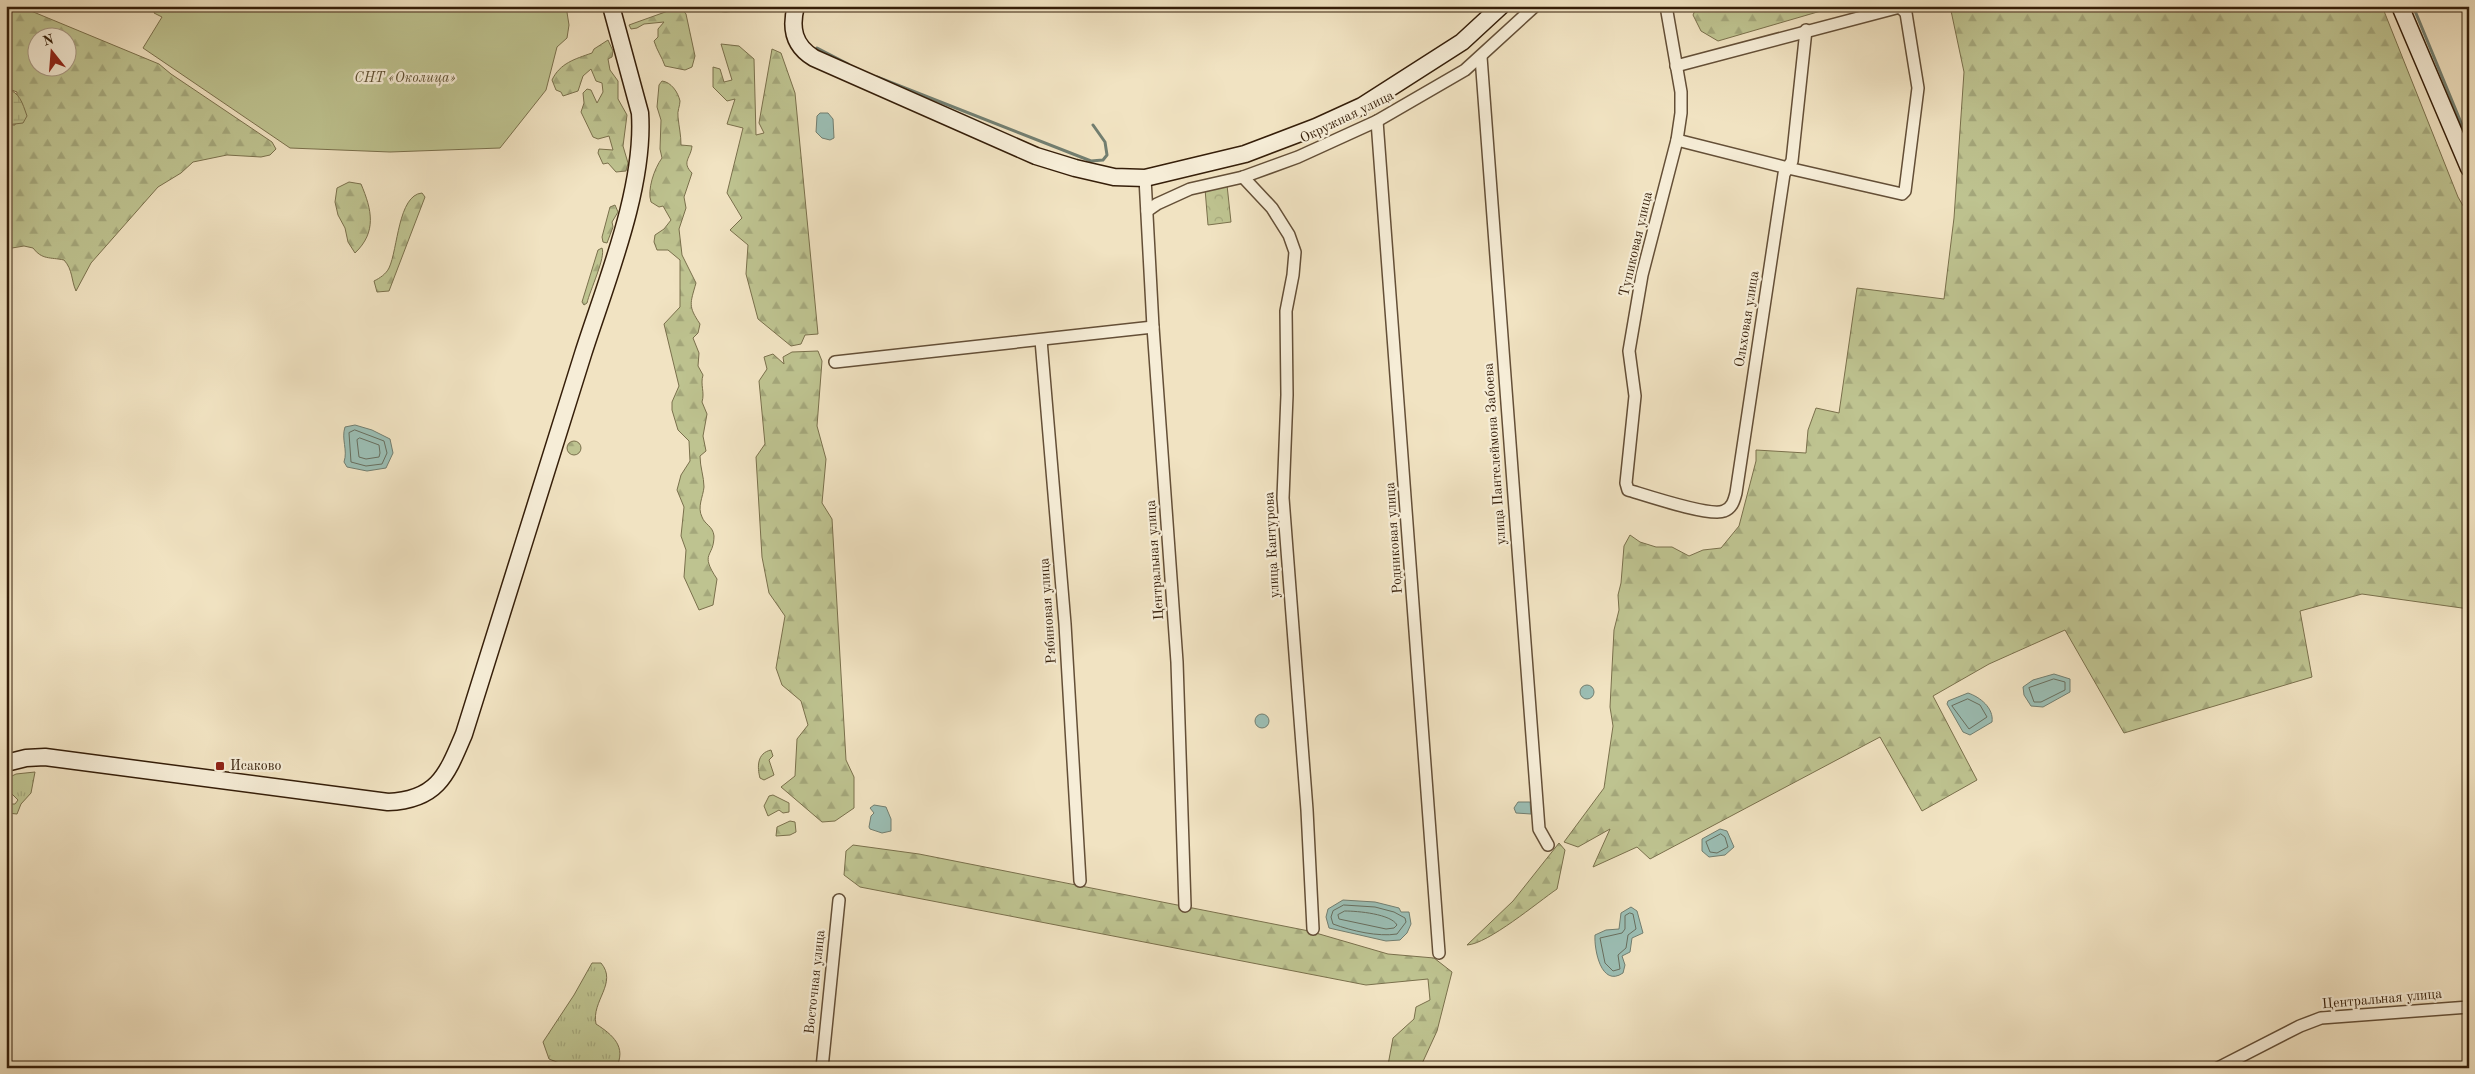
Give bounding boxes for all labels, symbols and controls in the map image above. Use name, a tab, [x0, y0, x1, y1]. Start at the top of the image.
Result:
north arrow	[28, 28, 78, 78]
text: N	[41, 32, 56, 49]
park label: СНТ «Околица»	[354, 71, 456, 86]
street label: Окружная улица	[1298, 88, 1396, 146]
street label: Тупиковая улица	[1617, 190, 1655, 298]
street label: Ольховая улица	[1732, 270, 1762, 368]
street label: улица Пантелеймона Забоева	[1482, 362, 1508, 546]
street label: Родниковая улица	[1383, 482, 1405, 594]
street label: улица Кантурова	[1262, 491, 1282, 598]
street label: Центральная улица	[1144, 499, 1166, 621]
street label: Рябиновая улица	[1037, 557, 1059, 665]
place label: Исаково	[230, 759, 281, 773]
marker: Исаково	[214, 760, 226, 772]
street label: Восточная улица	[803, 929, 827, 1035]
street label: Центральная улица	[2321, 987, 2443, 1011]

